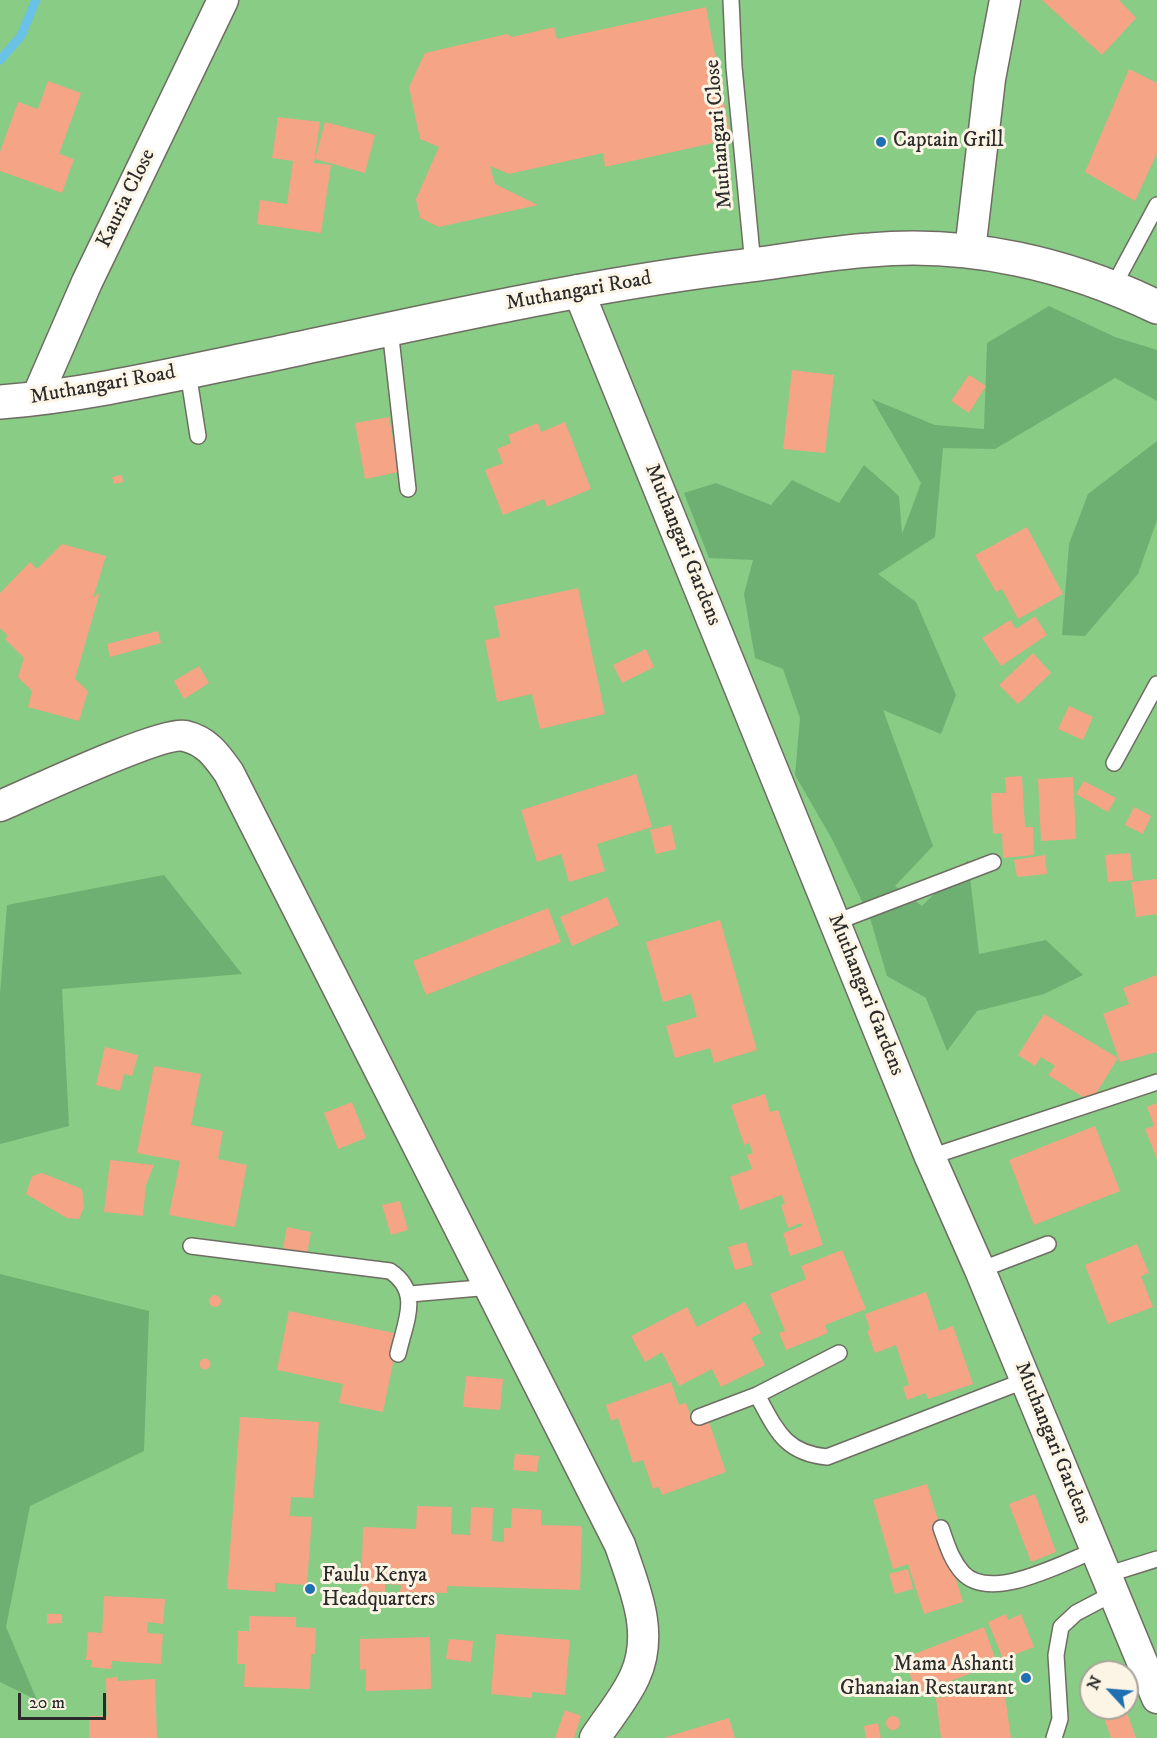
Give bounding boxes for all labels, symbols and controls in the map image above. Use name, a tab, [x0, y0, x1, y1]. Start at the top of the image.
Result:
street label: Muthangari Close	[701, 58, 739, 210]
place label: Captain Grill	[893, 129, 1003, 155]
marker: Captain Grill	[874, 135, 888, 149]
street label: Kauria Close	[92, 146, 162, 252]
street label: Muthangari Road	[504, 267, 654, 317]
street label: Muthangari Road	[28, 361, 178, 411]
street label: Muthangari Gardens	[638, 461, 726, 629]
street label: Muthangari Gardens	[821, 911, 909, 1079]
street label: Muthangari Gardens	[1008, 1359, 1096, 1527]
place label: Faulu Kenya Headquarters	[322, 1564, 435, 1614]
marker: Faulu Kenya Headquarters	[303, 1582, 317, 1596]
place label: Mama Ashanti Ghanaian Restaurant	[840, 1653, 1014, 1703]
north arrow	[1079, 1660, 1139, 1720]
marker: Mama Ashanti Ghanaian Restaurant	[1019, 1671, 1033, 1685]
text: N	[1083, 1673, 1106, 1693]
scale bar	[21, 1681, 110, 1719]
text: 20 m	[29, 1692, 65, 1714]

